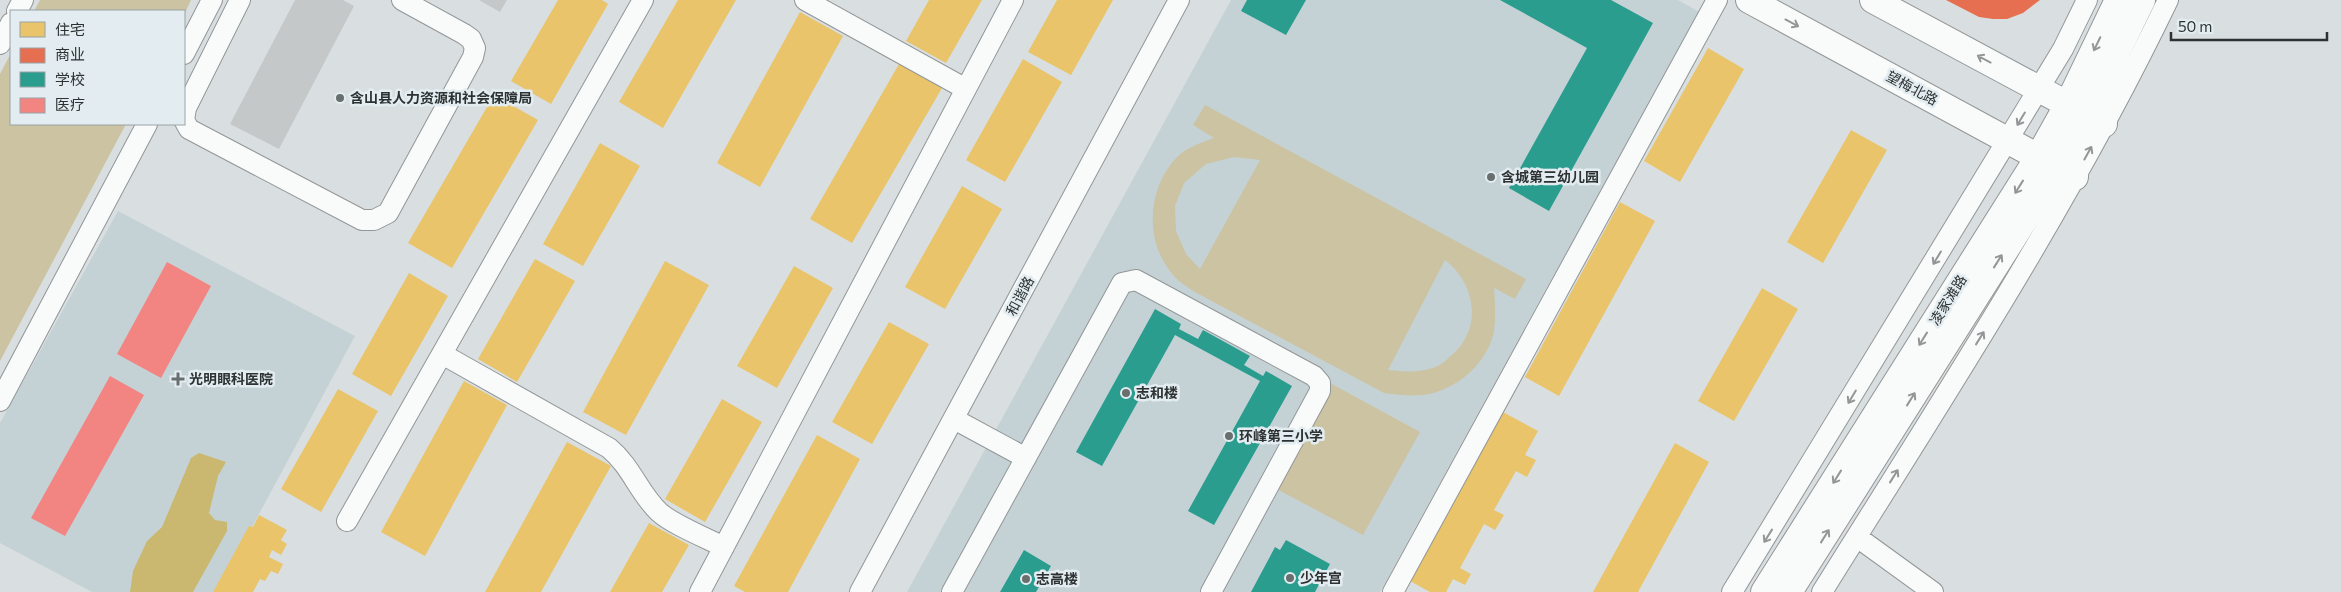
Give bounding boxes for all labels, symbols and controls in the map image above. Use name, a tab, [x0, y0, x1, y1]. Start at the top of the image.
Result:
legend	[10, 10, 185, 125]
scale bar	[2171, 10, 2327, 42]
text: 50 m	[2178, 17, 2212, 35]
one-way arrow	[1784, 19, 1799, 28]
text: 住宅	[55, 20, 85, 38]
one-way arrow	[2091, 36, 2101, 51]
text: 商业	[55, 45, 85, 63]
one-way arrow	[1977, 54, 1992, 64]
street label: 望梅北路	[1884, 67, 1941, 108]
text: 学校	[55, 70, 85, 88]
place label: 含山县人力资源和社会保障局	[350, 89, 532, 106]
marker: 含山县人力资源和社会保障局	[334, 92, 346, 104]
text: 医疗	[55, 95, 85, 113]
one-way arrow	[2015, 111, 2025, 125]
one-way arrow	[2084, 146, 2094, 160]
place label: 含城第三幼儿园	[1501, 168, 1599, 185]
marker: 含城第三幼儿园	[1485, 171, 1497, 183]
one-way arrow	[2014, 179, 2024, 193]
one-way arrow	[1931, 250, 1941, 264]
one-way arrow	[1993, 254, 2004, 268]
street label: 凌家滩路	[1926, 271, 1970, 328]
street label: 和谐路	[1002, 273, 1037, 318]
one-way arrow	[1974, 331, 1985, 345]
one-way arrow	[1918, 332, 1929, 346]
place label: 光明眼科医院	[189, 370, 273, 387]
marker: 光明眼科医院	[171, 372, 185, 386]
place label: 志和楼	[1136, 384, 1178, 401]
marker: 志和楼	[1120, 387, 1132, 399]
one-way arrow	[1847, 389, 1857, 403]
one-way arrow	[1907, 392, 1917, 406]
place label: 环峰第三小学	[1239, 427, 1323, 444]
marker: 环峰第三小学	[1223, 430, 1235, 442]
one-way arrow	[1831, 469, 1841, 483]
one-way arrow	[1889, 470, 1899, 484]
one-way arrow	[1762, 528, 1772, 542]
one-way arrow	[1819, 529, 1830, 543]
place label: 少年宫	[1300, 569, 1342, 586]
place label: 志高楼	[1036, 570, 1078, 587]
marker: 少年宫	[1284, 572, 1296, 584]
marker: 志高楼	[1020, 573, 1032, 585]

